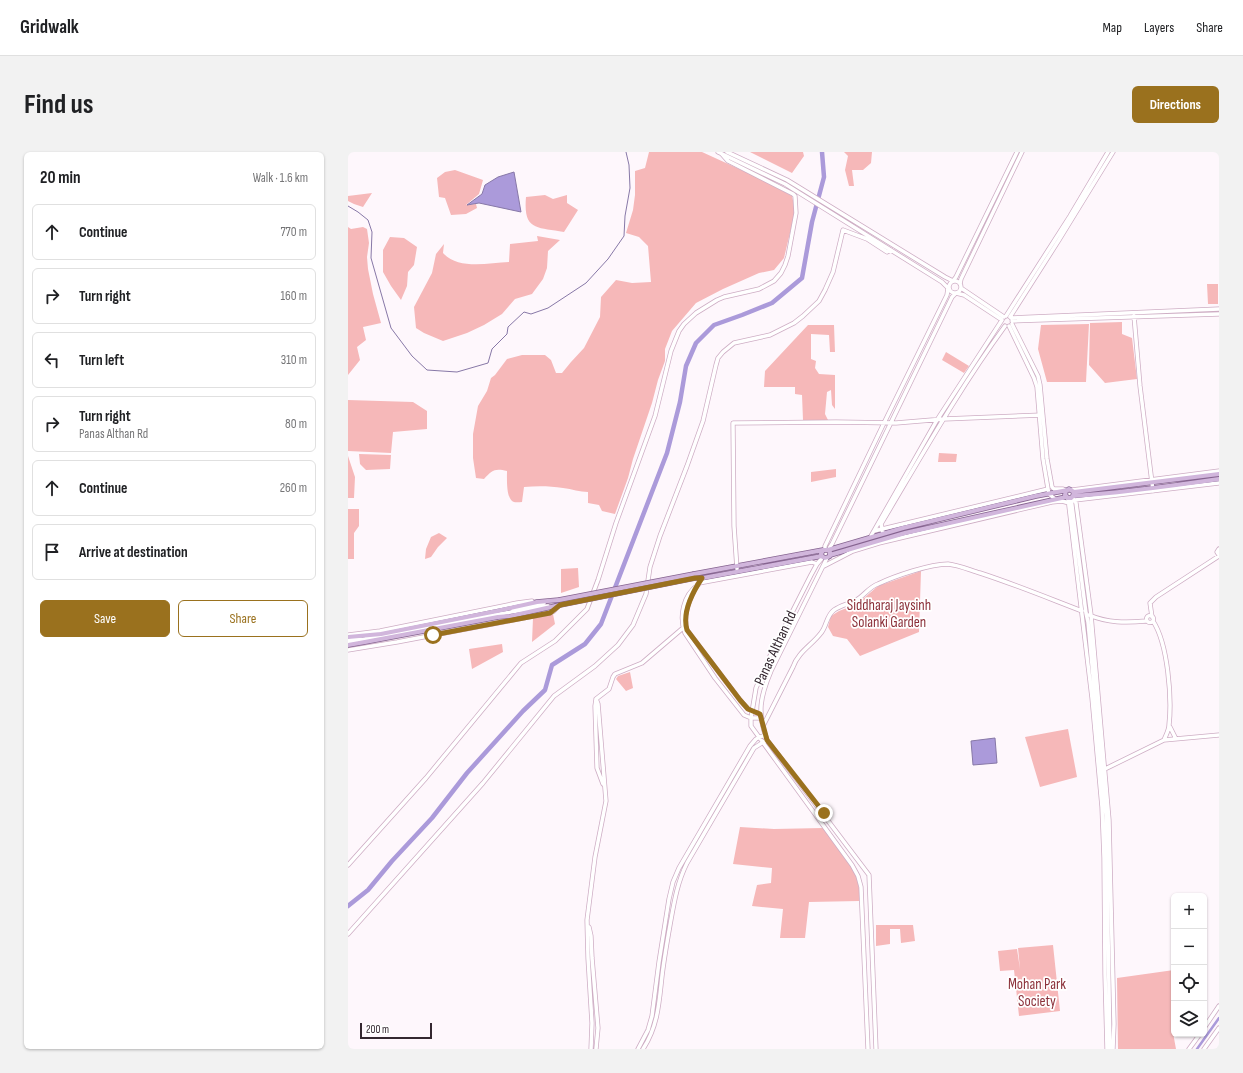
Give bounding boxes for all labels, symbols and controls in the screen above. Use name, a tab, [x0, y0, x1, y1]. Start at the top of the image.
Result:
text: Gridwalk	[20, 16, 79, 39]
text: Map	[1102, 19, 1122, 36]
text: Layers	[1144, 19, 1174, 36]
text: Share	[1196, 19, 1223, 36]
button: Directions	[1132, 86, 1219, 123]
text: Find us	[24, 88, 93, 121]
text: 20 min	[40, 168, 80, 188]
text: Walk · 1.6 km	[253, 170, 308, 186]
icon: ahead	[41, 221, 63, 243]
text: Continue	[79, 223, 128, 242]
text: 770 m	[280, 224, 307, 240]
icon: right	[41, 285, 63, 307]
text: Turn right	[79, 287, 131, 306]
text: 160 m	[281, 288, 307, 304]
icon: left	[41, 349, 63, 371]
text: Turn left	[79, 351, 124, 370]
text: 310 m	[281, 352, 307, 368]
text: Turn right	[79, 407, 131, 426]
icon: right	[41, 413, 63, 435]
text: 80 m	[285, 416, 307, 432]
text: Panas Althan Rd	[79, 426, 148, 442]
icon: ahead	[41, 477, 63, 499]
text: Continue	[79, 479, 128, 498]
text: 260 m	[280, 480, 307, 496]
icon: arrive	[41, 541, 63, 563]
text: Arrive at destination	[79, 543, 188, 562]
park label: Siddharaj Jaysinh Solanki Garden	[847, 596, 931, 632]
button: Save	[40, 600, 170, 637]
button: Share	[178, 600, 308, 637]
street label: Panas Althan Rd	[750, 608, 801, 688]
route start	[424, 626, 442, 644]
route end	[815, 804, 833, 822]
map controls	[1171, 893, 1207, 1037]
button: +	[1171, 893, 1207, 929]
button: −	[1171, 929, 1207, 965]
button: locate	[1171, 965, 1207, 1001]
park label: Mohan Park Society	[1008, 975, 1066, 1011]
button: layers	[1171, 1001, 1207, 1037]
scale bar	[360, 1021, 432, 1040]
text: 200 m	[366, 1023, 389, 1036]

